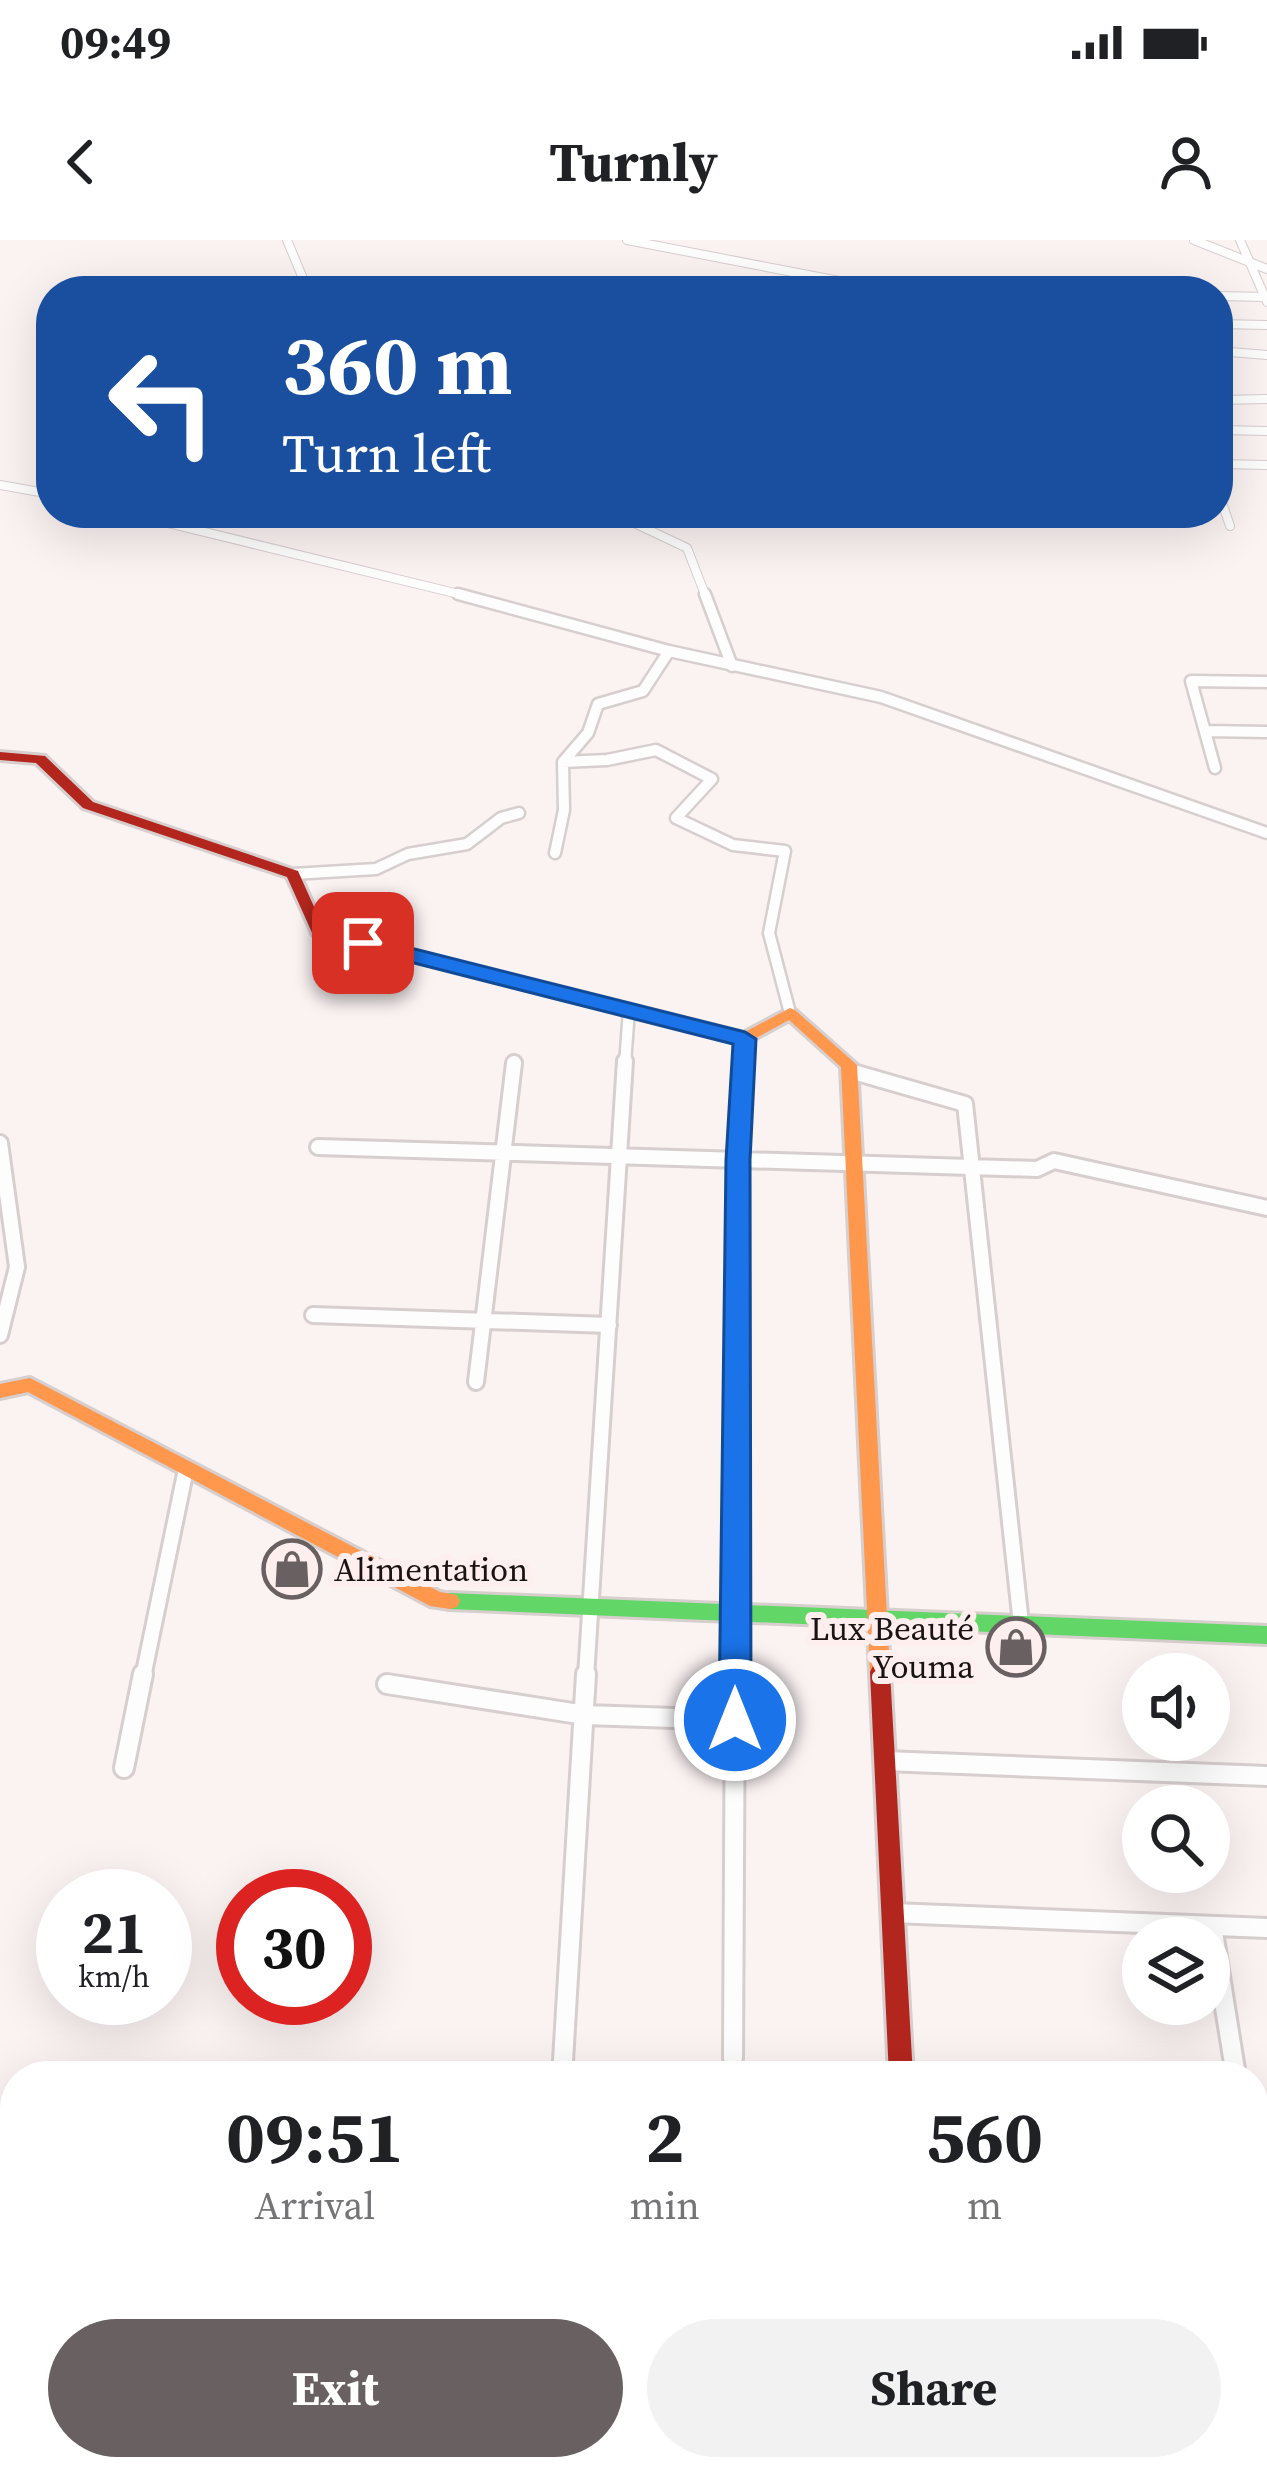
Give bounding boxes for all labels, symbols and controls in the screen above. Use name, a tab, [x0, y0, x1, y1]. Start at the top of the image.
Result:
text: 09:49	[60, 11, 171, 73]
text: Turnly	[549, 125, 718, 199]
icon: back	[48, 129, 114, 195]
icon: person	[1153, 129, 1219, 195]
text: 360 m	[282, 307, 513, 422]
icon: left	[84, 324, 240, 480]
text: Turn left	[282, 416, 491, 490]
pin	[312, 892, 414, 994]
icon: arrive	[330, 910, 396, 976]
shop icon: Alimentation	[261, 1538, 323, 1600]
place label: Alimentation	[334, 1547, 528, 1592]
place label: Lux Beauté Youma	[810, 1606, 974, 1689]
shop icon: Lux Beauté Youma	[985, 1616, 1047, 1678]
map controls	[1122, 1653, 1230, 2025]
button: sound	[1122, 1653, 1230, 1761]
position arrow	[672, 1657, 798, 1783]
button: search	[1122, 1785, 1230, 1893]
speed limit sign: 30	[216, 1869, 372, 2025]
text: 21	[81, 1891, 147, 1973]
button: layers	[1122, 1917, 1230, 2025]
text: km/h	[78, 1956, 150, 1997]
text: 09:51	[226, 2087, 404, 2186]
text: 2	[645, 2087, 684, 2186]
text: 560	[926, 2087, 1043, 2186]
text: Arrival	[255, 2179, 375, 2232]
text: min	[630, 2179, 700, 2232]
text: m	[967, 2179, 1002, 2232]
button: Exit	[48, 2319, 623, 2457]
button: Share	[647, 2319, 1221, 2457]

